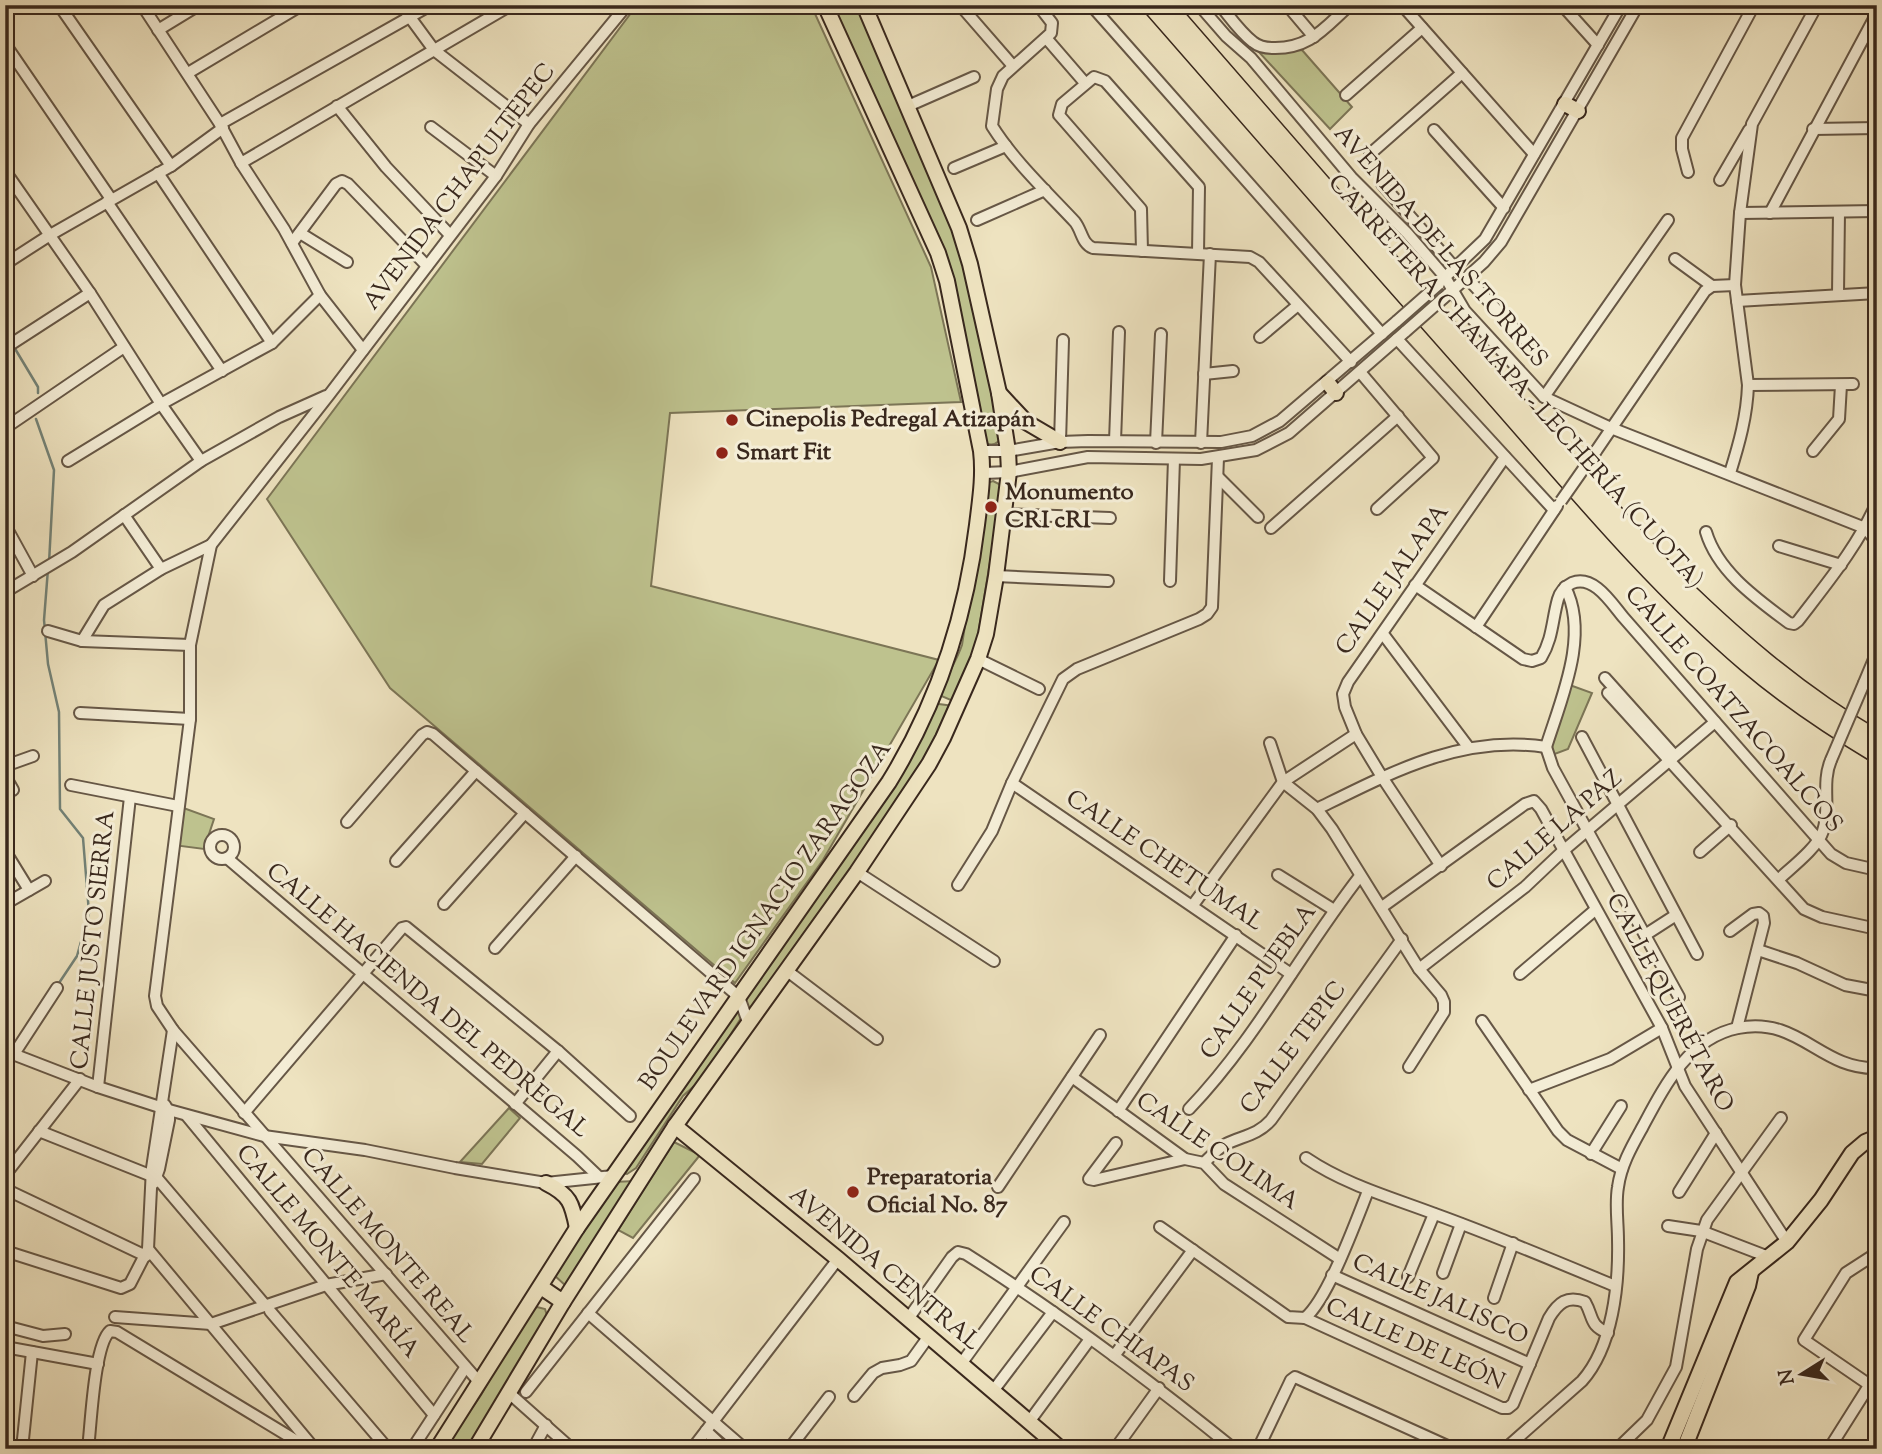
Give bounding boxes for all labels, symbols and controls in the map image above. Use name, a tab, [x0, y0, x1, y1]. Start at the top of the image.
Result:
street label: AVENIDA CHAPULTEPEC	[356, 56, 564, 318]
street label: AVENIDA DE LAS TORRES	[1325, 118, 1555, 376]
street label: CARRETERA CHAMAPA - LECHERÍA (CUOTA)	[1319, 167, 1711, 597]
place label: Cinepolis Pedregal Atizapán	[746, 403, 1036, 437]
marker: Cinepolis Pedregal Atizapán	[724, 412, 740, 428]
place label: Smart Fit	[736, 436, 832, 470]
marker: Smart Fit	[714, 445, 730, 461]
place label: Monumento CRI cRI	[1005, 476, 1134, 538]
street label: CALLE JALAPA	[1328, 497, 1458, 662]
marker: Monumento CRI cRI	[983, 499, 999, 515]
street label: CALLE COATZACOALCOS	[1616, 579, 1850, 841]
street label: BOULEVARD IGNACIO ZARAGOZA	[632, 734, 901, 1098]
street label: CALLE LA PAZ	[1480, 762, 1631, 900]
street label: CALLE CHETUMAL	[1058, 782, 1270, 940]
street label: CALLE JUSTO SIERRA	[63, 808, 125, 1071]
street label: CALLE HACIENDA DEL PEDREGAL	[258, 855, 596, 1147]
street label: CALLE QUERÉTARO	[1597, 888, 1741, 1118]
street label: CALLE PUEBLA	[1193, 897, 1326, 1067]
street label: CALLE TEPIC	[1233, 974, 1355, 1122]
street label: CALLE COLIMA	[1129, 1085, 1306, 1220]
street label: CALLE MONTE MARÍA	[227, 1138, 427, 1367]
street label: CALLE MONTE REAL	[292, 1141, 482, 1351]
place label: Preparatoria Oficial No. 87	[867, 1161, 1008, 1223]
street label: AVENIDA CENTRAL	[781, 1179, 987, 1359]
marker: Preparatoria Oficial No. 87	[845, 1184, 861, 1200]
street label: CALLE JALISCO	[1347, 1246, 1533, 1354]
street label: CALLE CHIAPAS	[1021, 1258, 1201, 1402]
street label: CALLE DE LEÓN	[1320, 1290, 1510, 1400]
north arrow	[1766, 1338, 1836, 1408]
text: N	[1773, 1367, 1802, 1387]

